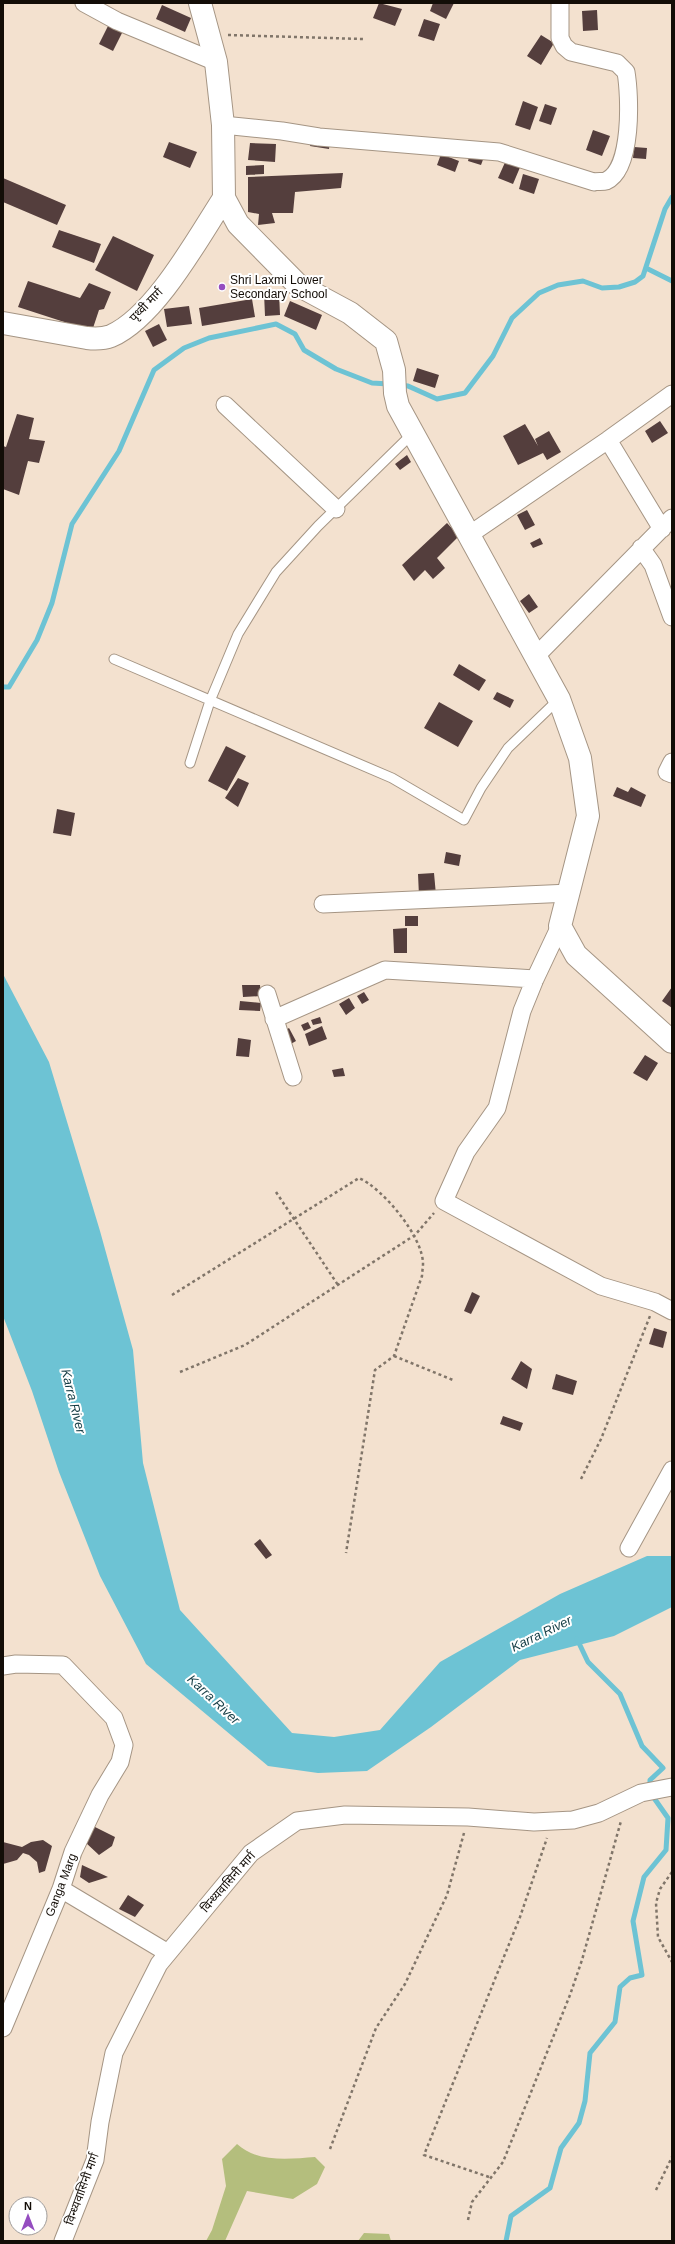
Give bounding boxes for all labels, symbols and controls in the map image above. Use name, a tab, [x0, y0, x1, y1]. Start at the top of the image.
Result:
place label: Shri Laxmi Lower Secondary School	[230, 273, 327, 301]
marker: Shri Laxmi Lower Secondary School	[217, 282, 227, 292]
street label: पृथ्वी मार्ग	[126, 284, 166, 325]
water label: Karra River	[58, 1367, 89, 1435]
water label: Karra River	[508, 1612, 575, 1655]
water label: Karra River	[185, 1671, 243, 1728]
street label: विन्ध्यवासिनी मार्ग	[197, 1847, 259, 1915]
street label: Ganga Marg	[43, 1851, 79, 1919]
street label: विन्ध्यवासिनी मार्ग	[62, 2150, 102, 2227]
north arrow	[8, 2196, 48, 2236]
text: N	[24, 2200, 32, 2212]

